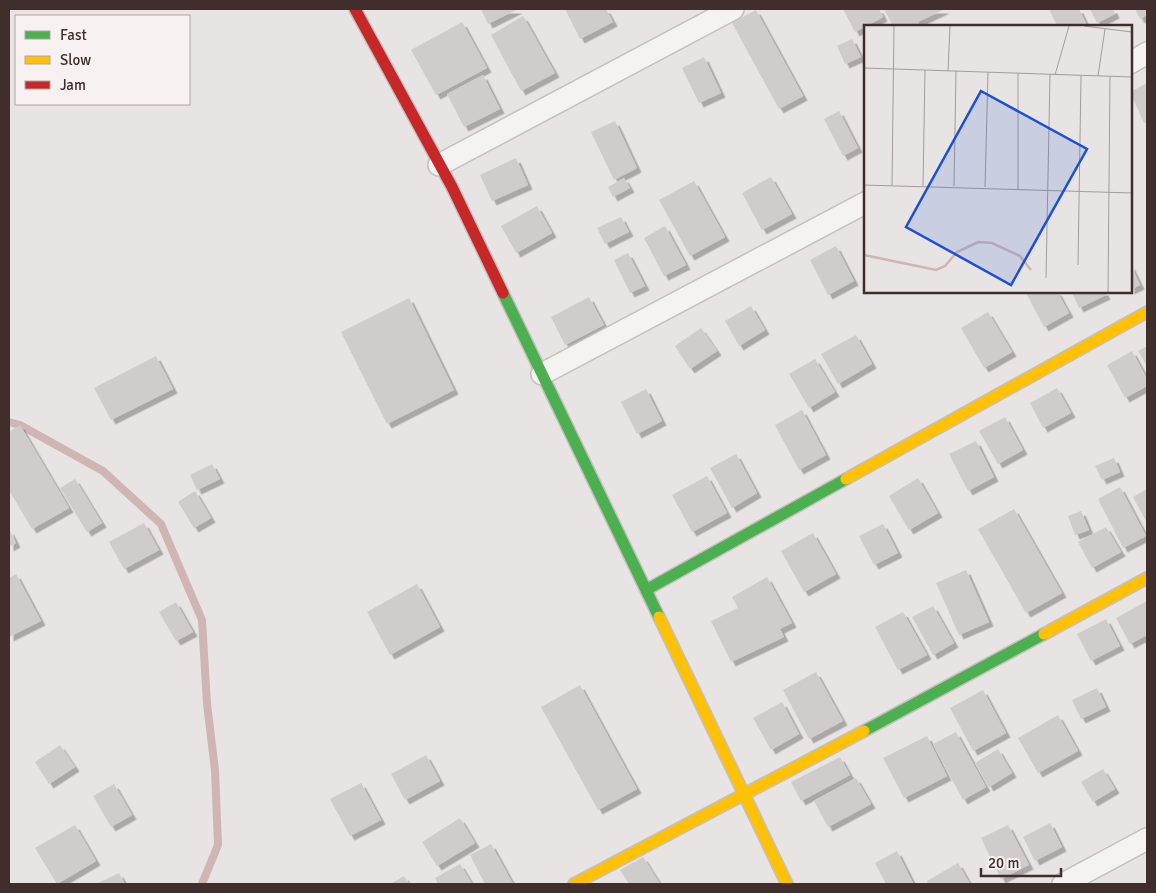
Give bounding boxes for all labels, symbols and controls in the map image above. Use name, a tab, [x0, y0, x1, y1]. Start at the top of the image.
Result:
legend	[15, 15, 190, 105]
inset map	[864, 25, 1131, 292]
text: Fast	[60, 26, 87, 44]
text: Slow	[60, 51, 91, 69]
text: Jam	[60, 76, 86, 94]
scale bar	[981, 846, 1061, 878]
text: 20 m	[988, 854, 1019, 872]

